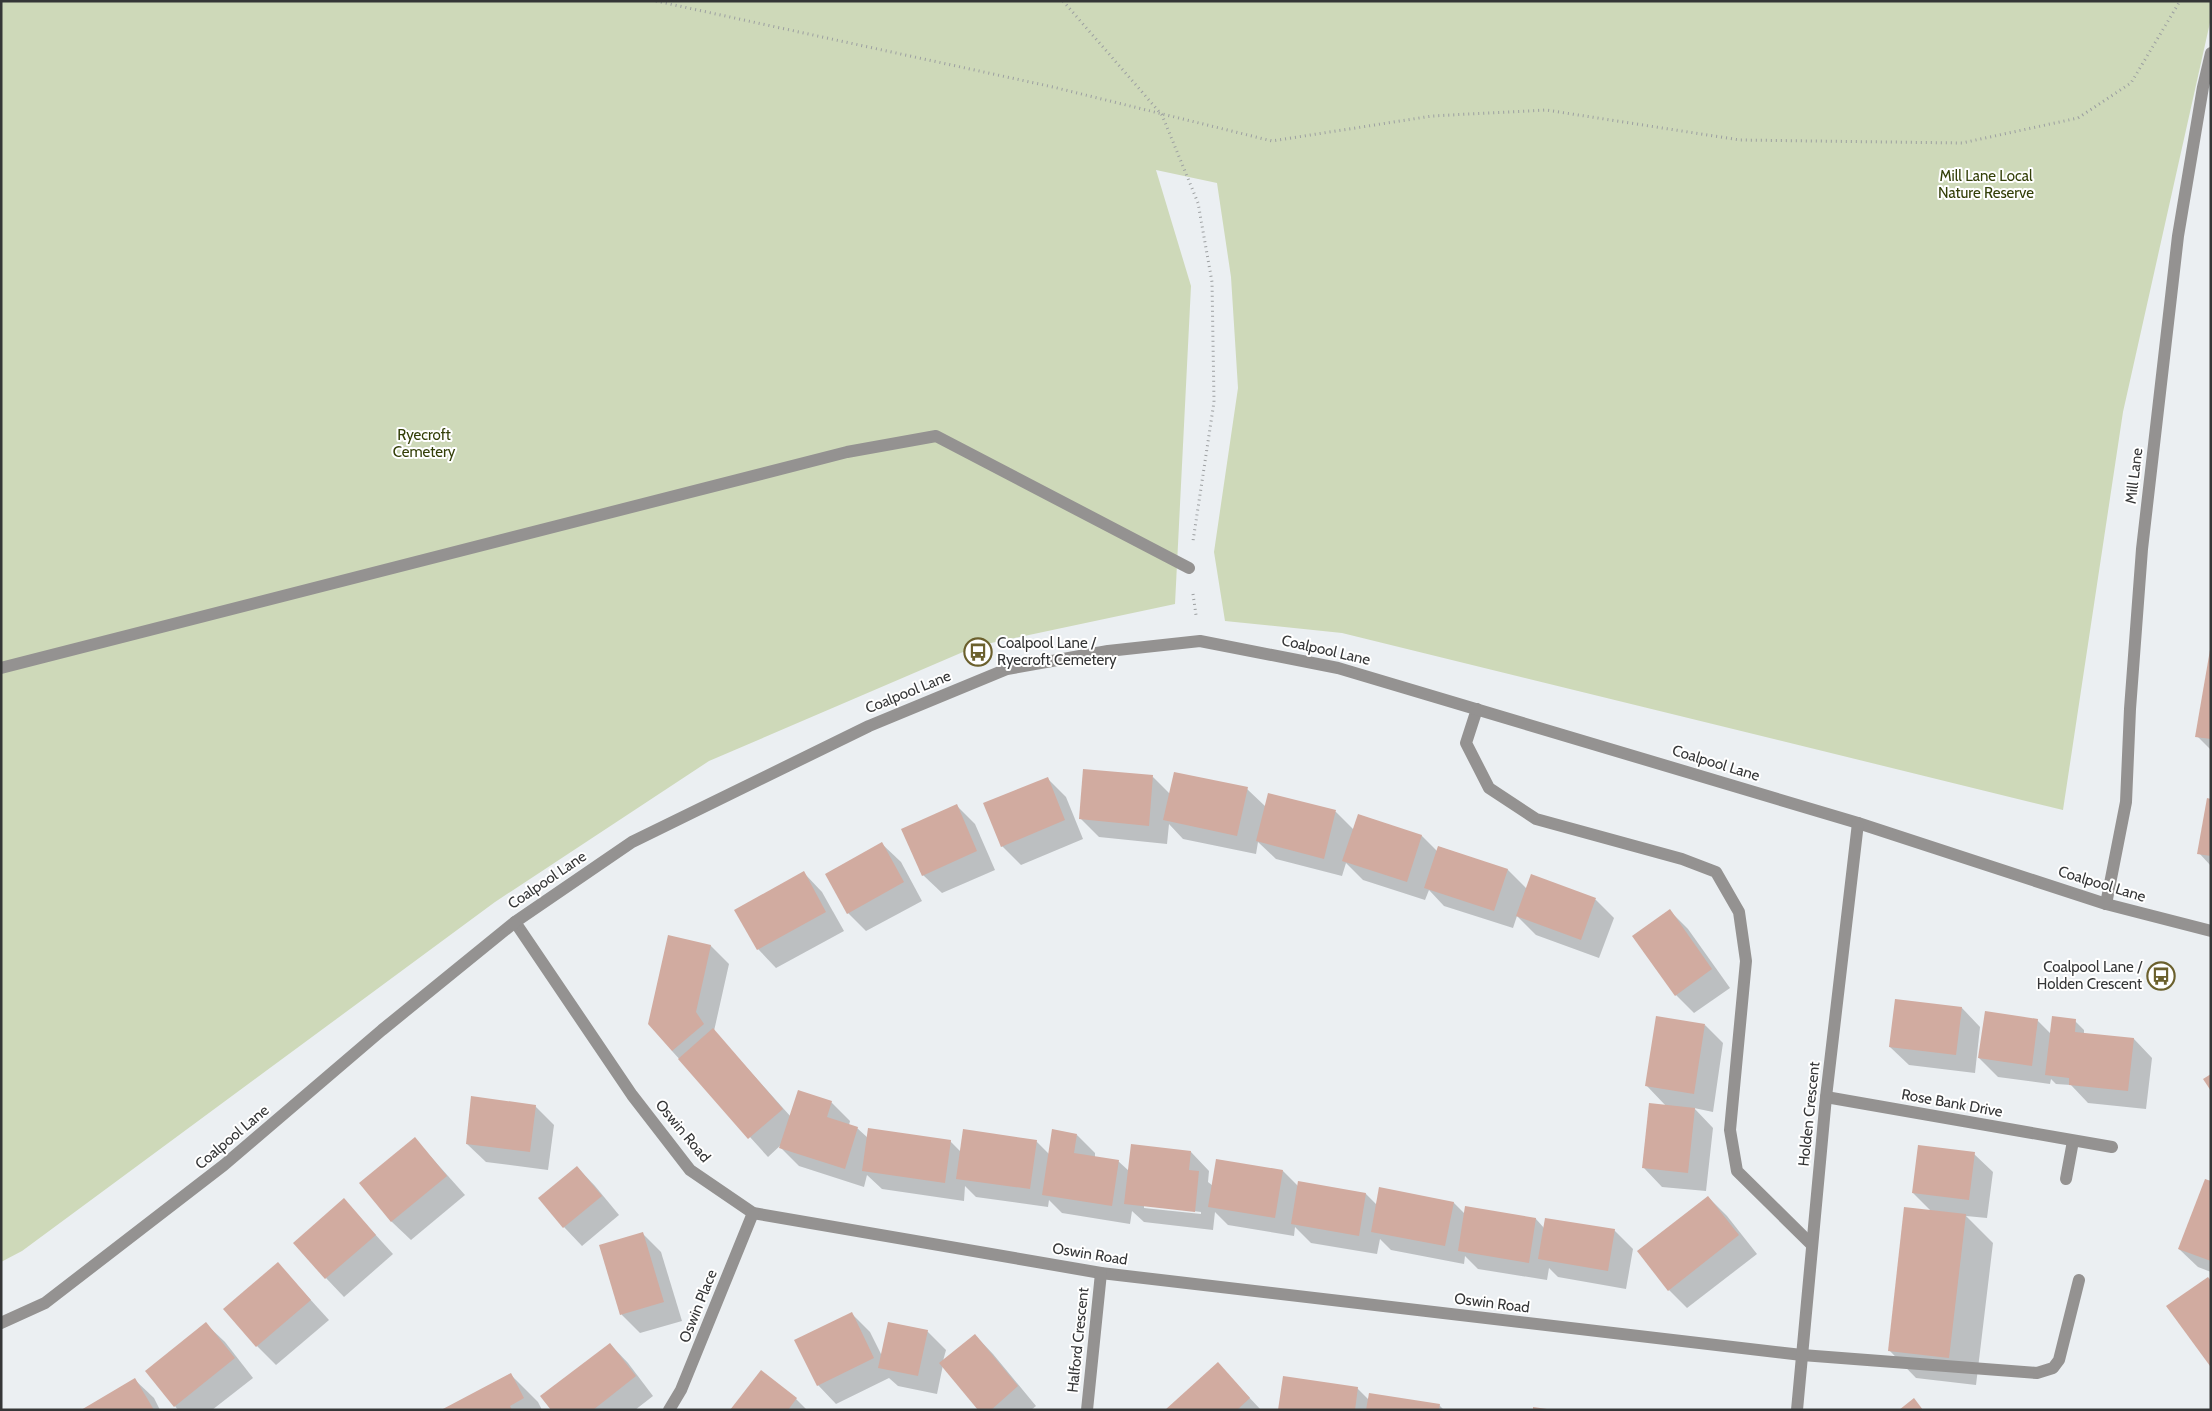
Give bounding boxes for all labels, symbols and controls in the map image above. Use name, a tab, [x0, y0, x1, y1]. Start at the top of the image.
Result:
park label: Mill Lane Local Nature Reserve	[1938, 167, 2034, 202]
park label: Ryecroft Cemetery	[393, 426, 456, 461]
street label: Mill Lane	[2122, 447, 2146, 505]
street label: Coalpool Lane	[1280, 631, 1372, 669]
place label: Coalpool Lane / Ryecroft Cemetery	[997, 634, 1117, 669]
bus stop icon: Coalpool Lane / Ryecroft Cemetery	[963, 637, 993, 667]
street label: Coalpool Lane	[863, 667, 954, 717]
street label: Coalpool Lane	[1670, 741, 1762, 785]
street label: Coalpool Lane	[504, 847, 590, 913]
street label: Coalpool Lane	[2056, 862, 2148, 906]
place label: Coalpool Lane / Holden Crescent	[2037, 958, 2143, 993]
bus stop icon: Coalpool Lane / Holden Crescent	[2146, 961, 2176, 991]
street label: Holden Crescent	[1795, 1061, 1823, 1167]
street label: Rose Bank Drive	[1900, 1085, 2004, 1121]
street label: Oswin Road	[652, 1096, 714, 1166]
street label: Coalpool Lane	[192, 1101, 273, 1173]
street label: Oswin Road	[1051, 1239, 1129, 1269]
street label: Oswin Place	[675, 1267, 721, 1345]
street label: Halford Crescent	[1064, 1286, 1092, 1394]
street label: Oswin Road	[1453, 1289, 1531, 1317]

